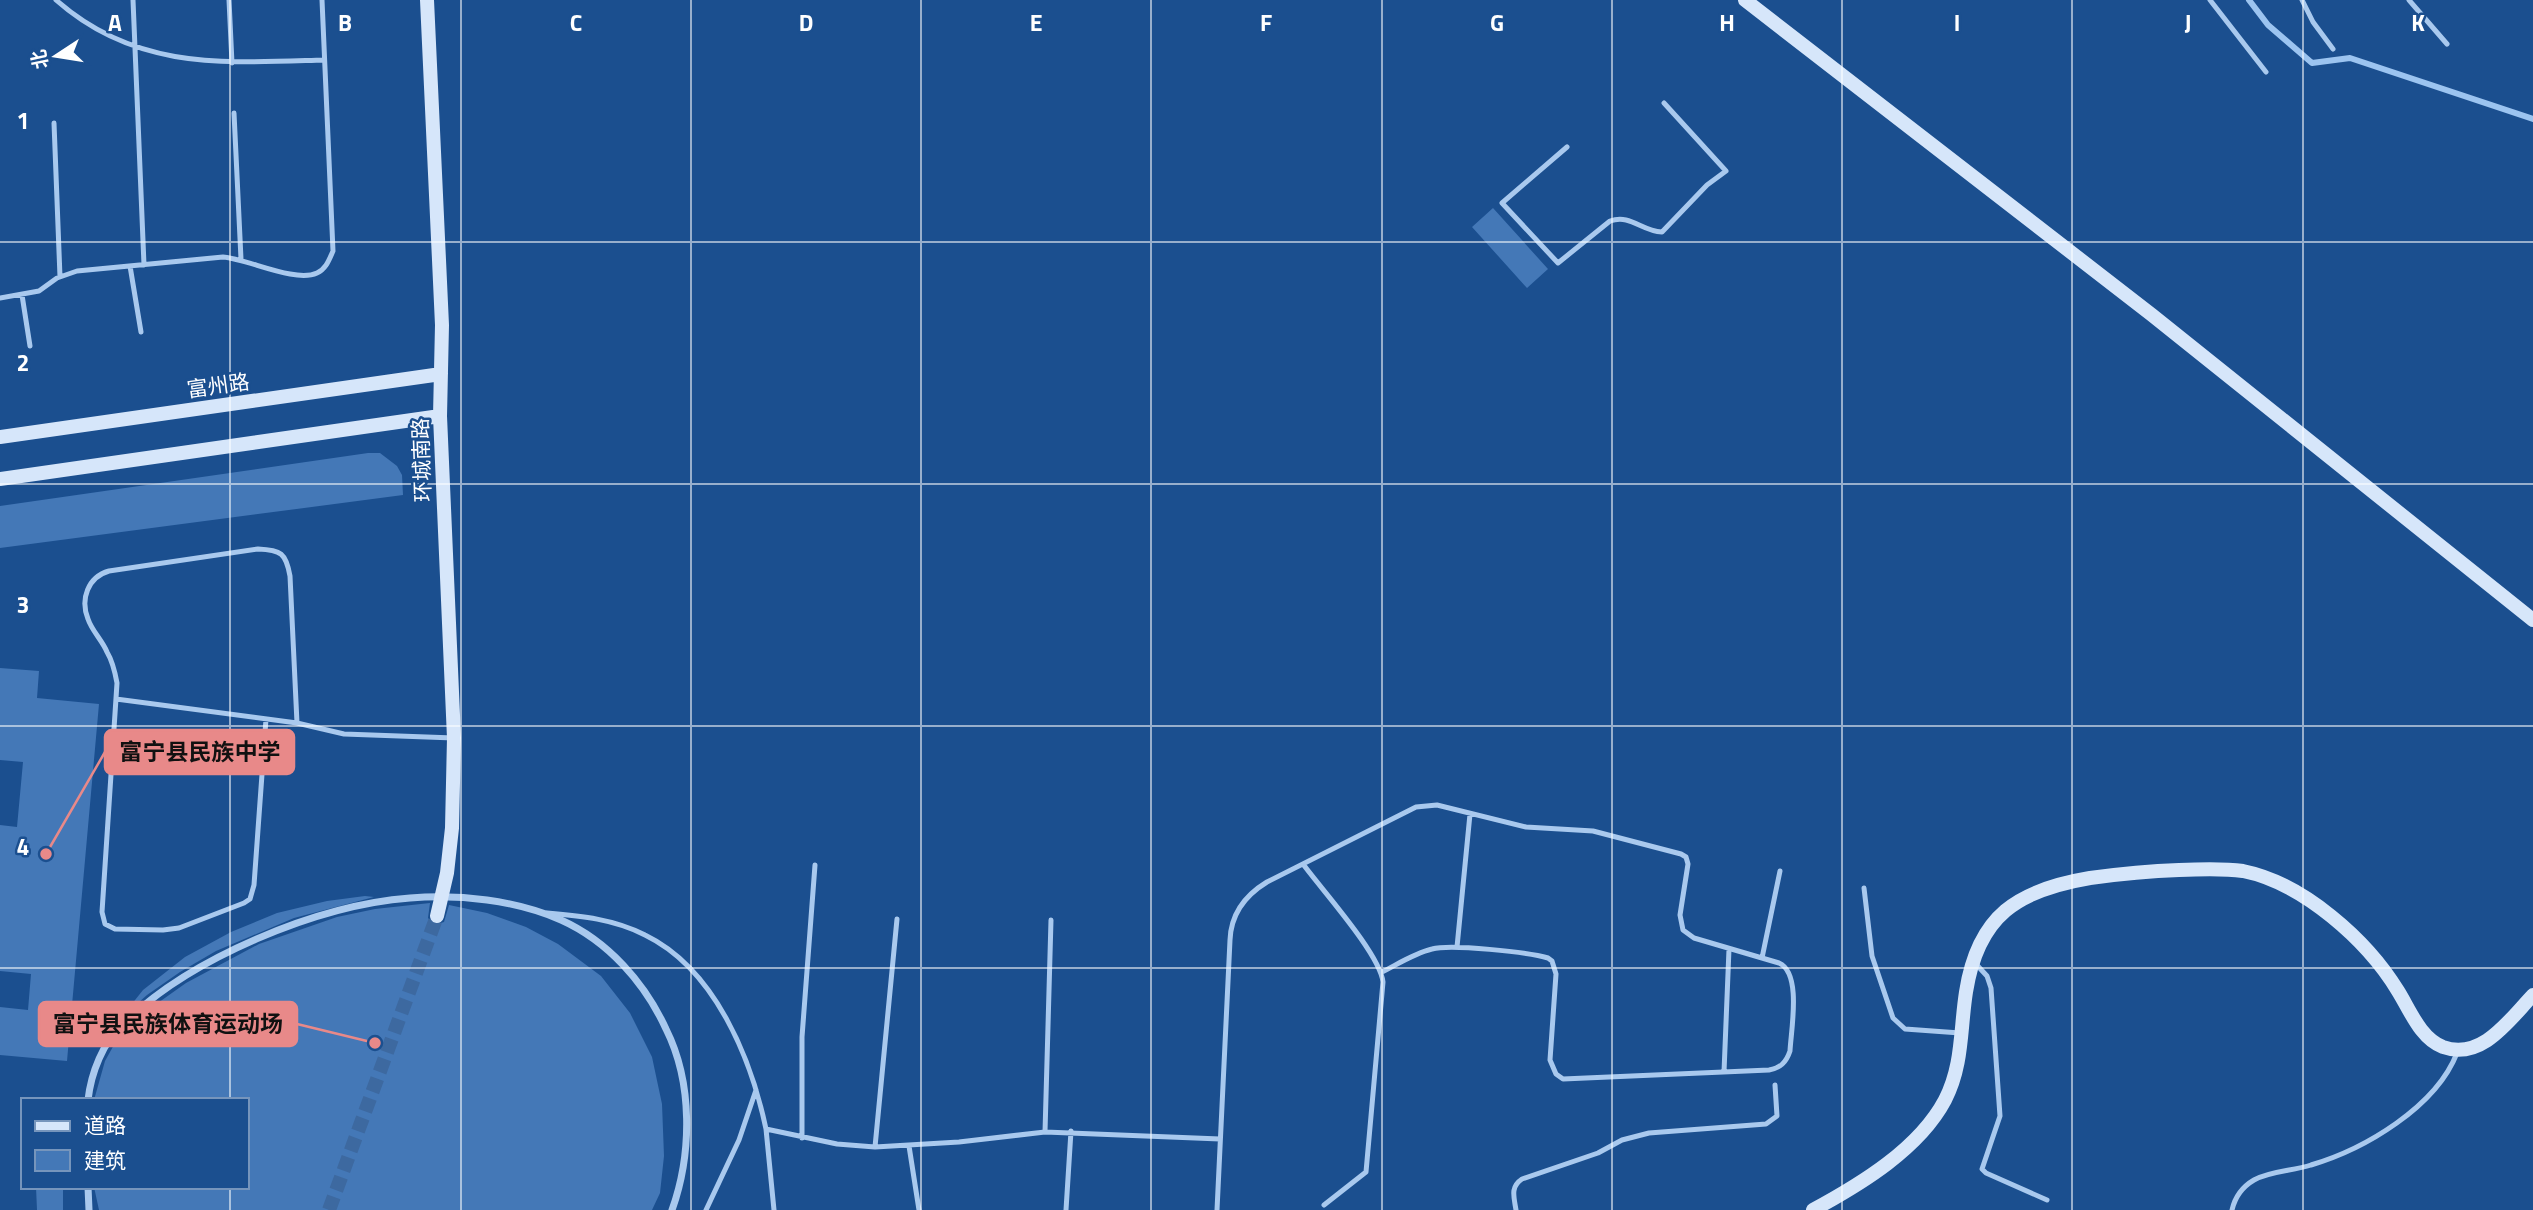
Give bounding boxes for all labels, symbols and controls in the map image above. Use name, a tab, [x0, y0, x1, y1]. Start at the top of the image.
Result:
text: A	[108, 5, 122, 40]
text: B	[338, 5, 352, 40]
text: C	[570, 5, 582, 40]
text: D	[799, 5, 813, 40]
text: E	[1030, 5, 1042, 40]
text: F	[1260, 5, 1272, 40]
text: G	[1490, 5, 1504, 40]
text: H	[1719, 5, 1735, 40]
text: I	[1954, 5, 1960, 40]
text: J	[2185, 5, 2191, 40]
text: K	[2411, 5, 2425, 40]
north arrow	[21, 21, 91, 91]
text: 北	[23, 47, 55, 72]
text: 1	[17, 103, 29, 138]
text: 2	[17, 345, 29, 380]
street label: 富州路	[185, 365, 251, 405]
street label: 环城南路	[404, 417, 438, 503]
text: 3	[17, 587, 29, 622]
callout: 富宁县民族中学	[105, 730, 294, 774]
text: 富宁县民族中学	[120, 734, 281, 769]
text: 4	[17, 829, 29, 864]
callout: 富宁县民族体育运动场	[39, 1002, 297, 1046]
text: 富宁县民族体育运动场	[53, 1006, 283, 1041]
legend	[21, 1098, 248, 1189]
text: 道路	[84, 1109, 126, 1141]
text: 建筑	[84, 1144, 126, 1176]

